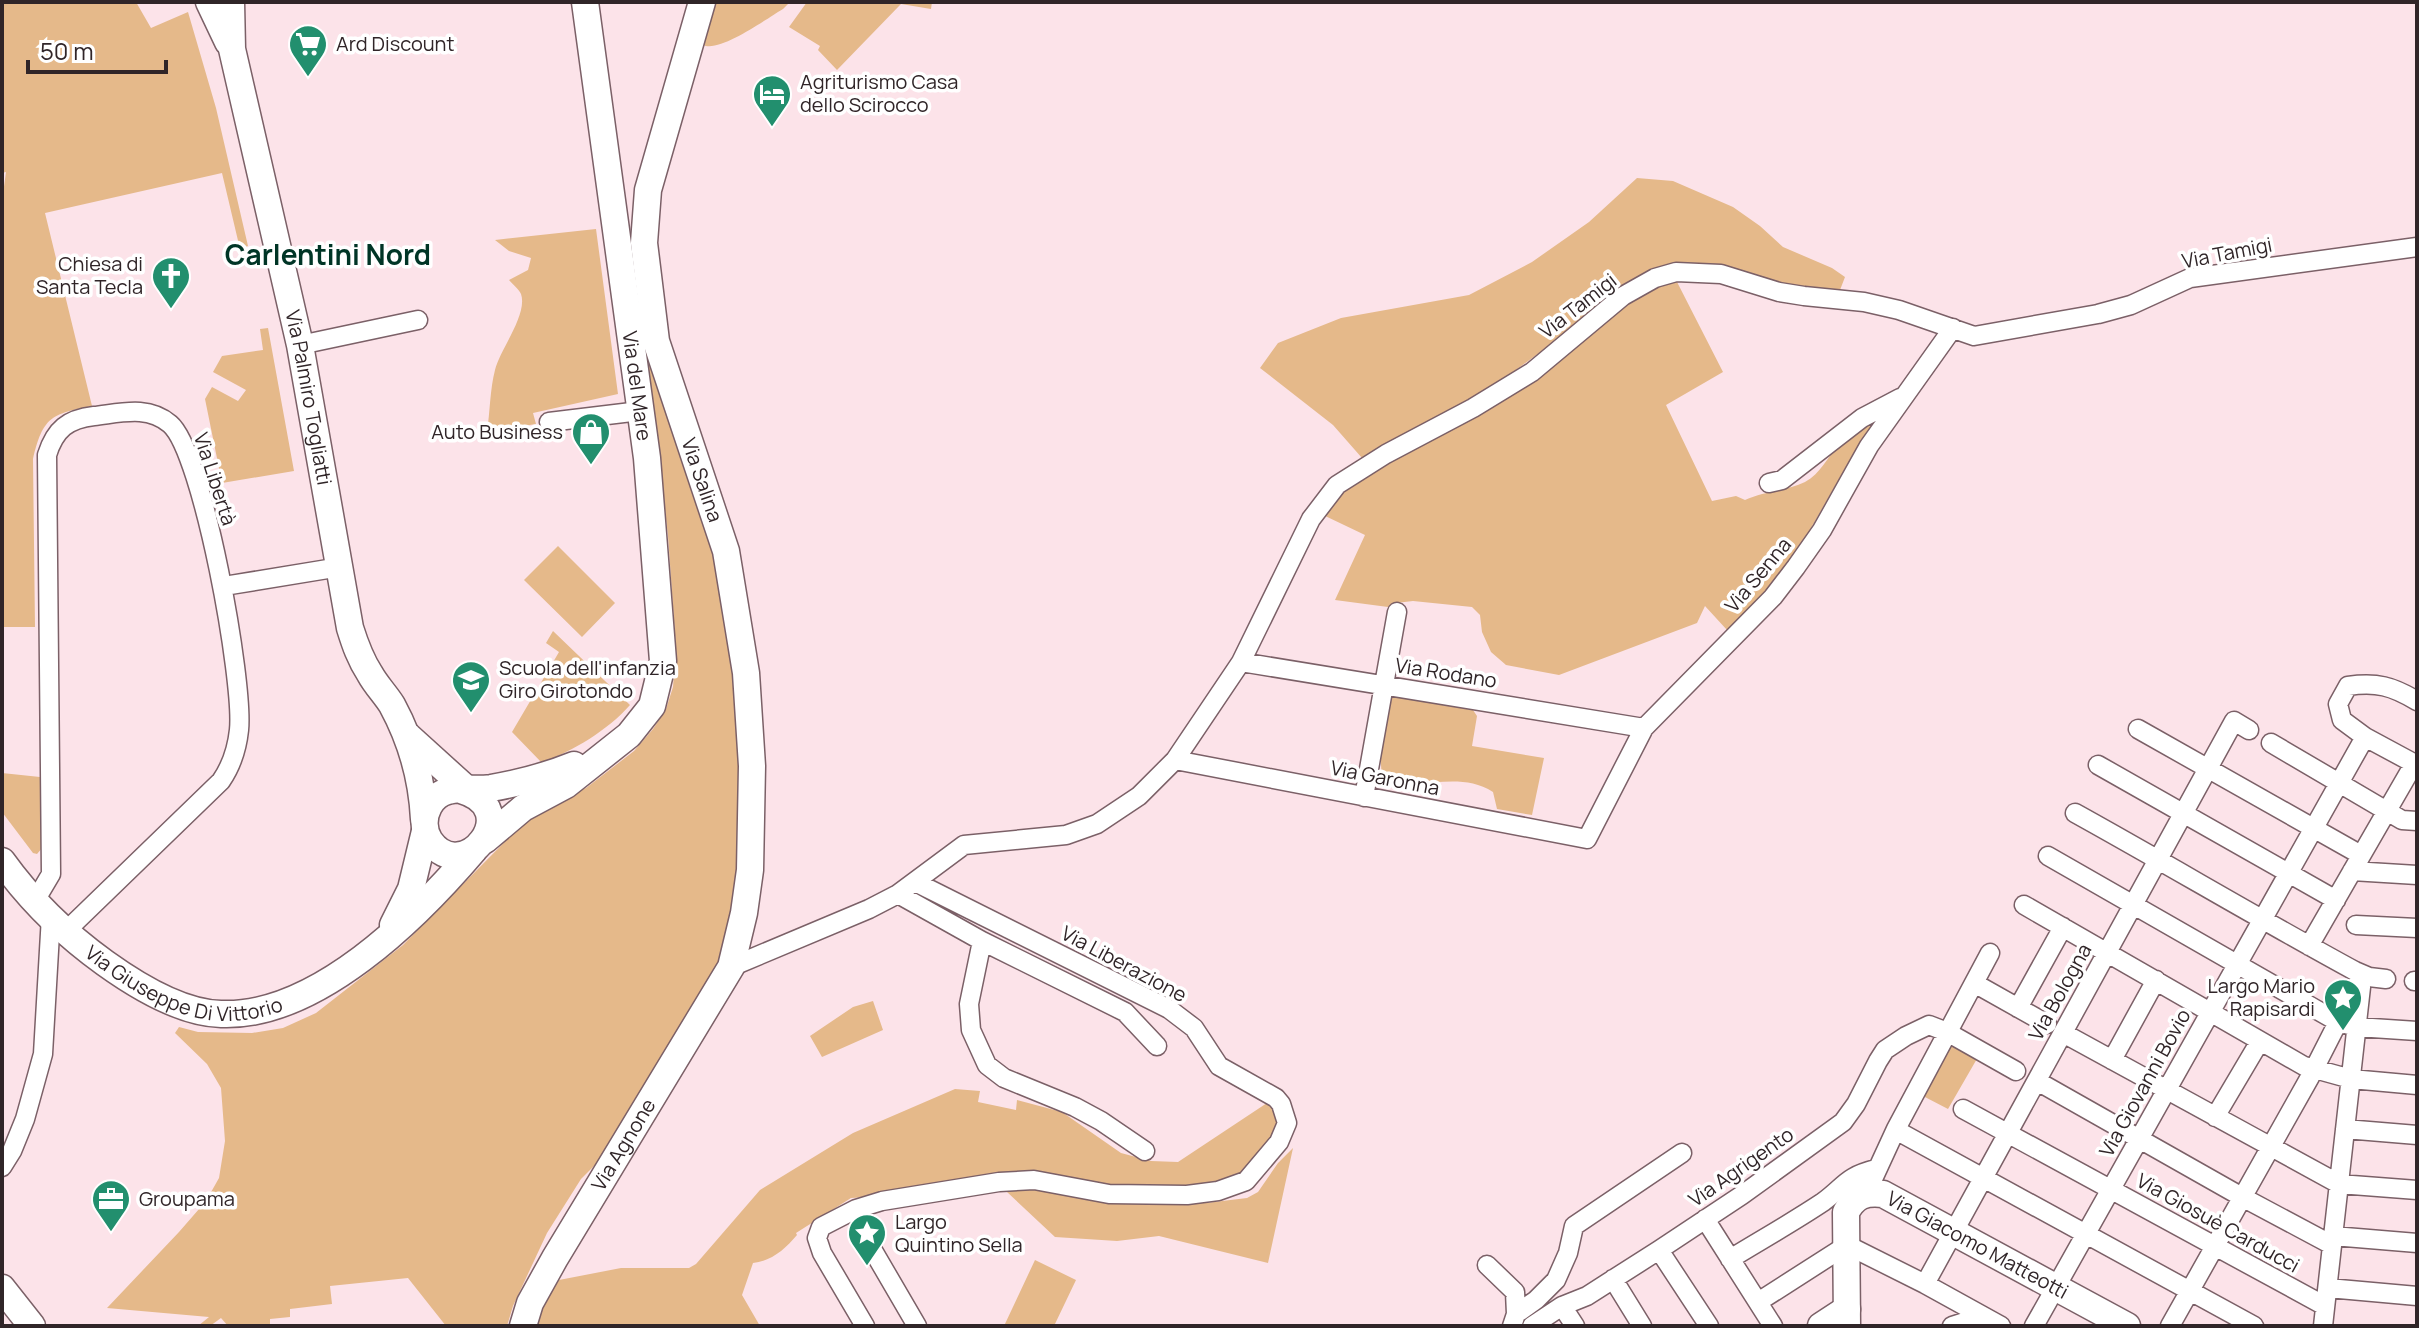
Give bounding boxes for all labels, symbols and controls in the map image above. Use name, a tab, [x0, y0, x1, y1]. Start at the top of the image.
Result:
supermarket icon: Ard Discount	[287, 23, 329, 78]
scale bar	[28, 24, 166, 74]
place label: Ard Discount	[336, 30, 455, 57]
text: 50 m	[40, 34, 94, 67]
place label: Agriturismo Casa dello Scirocco	[800, 68, 958, 118]
hotel icon: Agriturismo Casa dello Scirocco	[751, 73, 793, 128]
street label: Via Tamigi	[2180, 231, 2274, 274]
district label: Carlentini Nord	[225, 235, 431, 273]
place label: Chiesa di Santa Tecla	[36, 250, 143, 300]
church icon: Chiesa di Santa Tecla	[150, 255, 192, 310]
street label: Via Tamigi	[1533, 267, 1622, 344]
street label: Via Palmiro Togliatti	[279, 307, 338, 487]
street label: Via del Mare	[616, 329, 659, 442]
shop icon: Auto Business	[570, 411, 612, 466]
place label: Auto Business	[431, 418, 563, 445]
street label: Via Libertà	[188, 429, 243, 529]
street label: Via Salina	[676, 434, 729, 525]
street label: Via Senna	[1718, 532, 1797, 618]
street label: Via Rodano	[1393, 651, 1499, 694]
place label: Scuola dell'infanzia Giro Girotondo	[499, 654, 676, 704]
school or university icon: Scuola dell'infanzia Giro Girotondo	[450, 659, 492, 714]
street label: Via Garonna	[1328, 754, 1442, 801]
street label: Via Liberazione	[1057, 919, 1192, 1008]
street label: Via Bologna	[2022, 938, 2097, 1045]
street label: Via Giuseppe Di Vittorio	[80, 939, 286, 1027]
place label: Largo Mario Rapisardi	[2208, 972, 2315, 1022]
place icon: Largo Mario Rapisardi	[2322, 977, 2364, 1032]
street label: Via Giovanni Bovio	[2093, 1004, 2196, 1162]
street label: Via Agnone	[585, 1093, 661, 1196]
street label: Via Agrigento	[1683, 1120, 1799, 1213]
street label: Via Giosuè Carducci	[2132, 1167, 2305, 1279]
office icon: Groupama	[90, 1178, 132, 1233]
place label: Groupama	[139, 1185, 235, 1212]
street label: Via Giacomo Matteotti	[1882, 1185, 2073, 1305]
place label: Largo Quintino Sella	[895, 1208, 1023, 1258]
place icon: Largo Quintino Sella	[846, 1212, 888, 1267]

